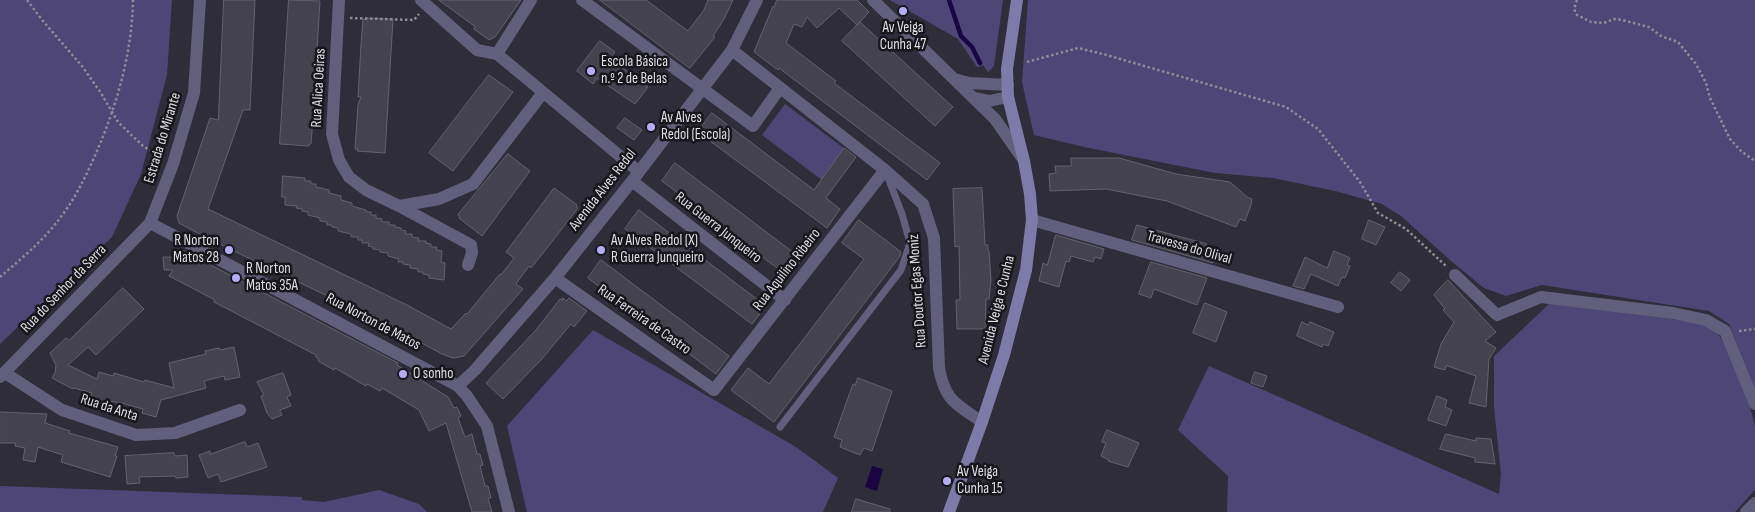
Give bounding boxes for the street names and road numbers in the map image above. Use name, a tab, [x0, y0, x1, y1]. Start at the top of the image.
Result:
street label: Rua Alica Oeiras	[308, 48, 330, 128]
street label: Estrada do Mirante	[141, 91, 185, 185]
street label: Avenida Alves Redol	[566, 146, 640, 234]
street label: Rua Guerra Junqueiro	[671, 189, 765, 267]
street label: Rua Aquilino Ribeiro	[749, 225, 825, 315]
street label: Travessa do Olival	[1144, 227, 1234, 269]
street label: Rua Doutor Egas Moniz	[905, 234, 931, 348]
street label: Rua do Senhor da Serra	[17, 241, 111, 337]
street label: Avenida Veiga e Cunha	[975, 254, 1019, 366]
street label: Rua Ferreira de Castro	[594, 281, 694, 359]
street label: Rua Norton de Matos	[323, 289, 423, 355]
street label: Rua da Anta	[78, 390, 140, 426]

